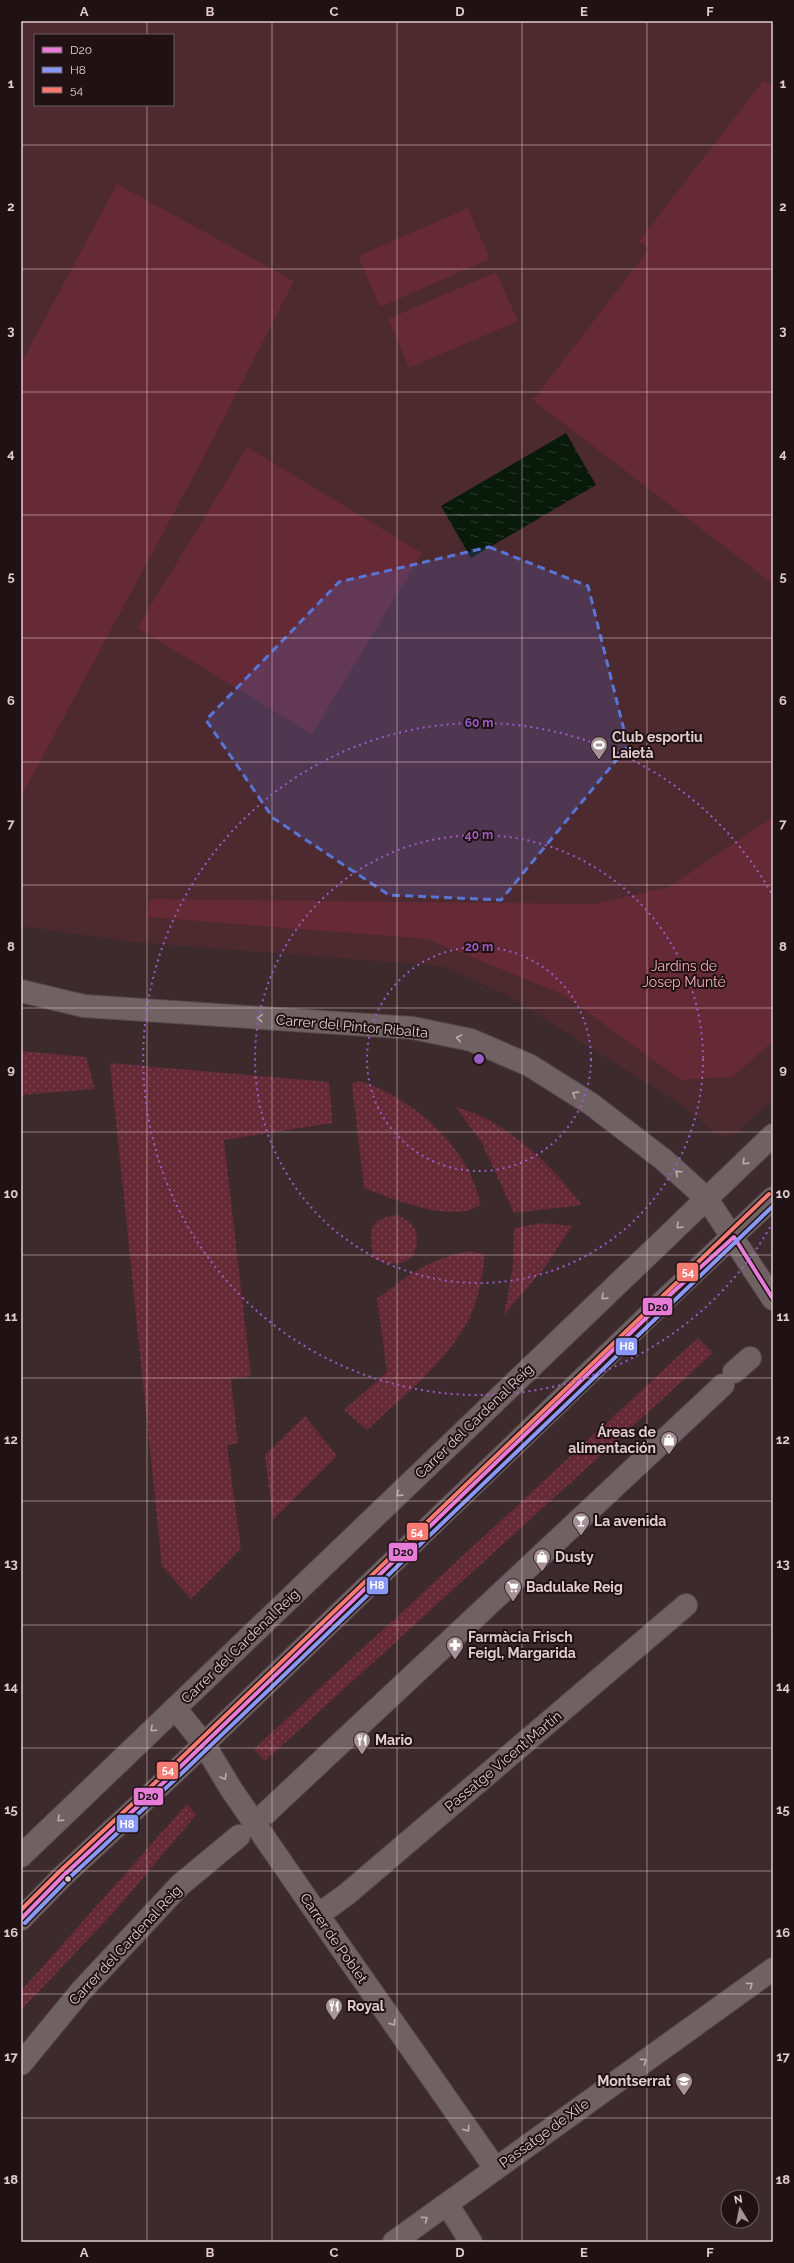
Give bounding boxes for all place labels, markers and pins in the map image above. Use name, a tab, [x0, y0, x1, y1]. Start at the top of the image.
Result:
place label: Club esportiu Laietà	[612, 729, 703, 761]
sports icon: Club esportiu Laietà	[589, 735, 609, 760]
centre of rings	[472, 1052, 486, 1066]
place label: Áreas de alimentación	[568, 1423, 657, 1456]
shop icon: Áreas de alimentación	[659, 1430, 679, 1455]
bar icon: La avenida	[571, 1511, 591, 1536]
place label: La avenida	[594, 1513, 666, 1529]
shop icon: Dusty	[532, 1547, 552, 1572]
place label: Dusty	[555, 1549, 594, 1565]
supermarket icon: Badulake Reig	[503, 1577, 523, 1602]
place label: Badulake Reig	[526, 1579, 623, 1595]
place label: Farmàcia Frisch Feigl, Margarida	[468, 1629, 576, 1661]
pharmacy icon: Farmàcia Frisch Feigl, Margarida	[445, 1635, 465, 1660]
restaurant icon: Mario	[352, 1730, 372, 1755]
place label: Mario	[375, 1732, 413, 1748]
unlabelled marker	[63, 1874, 73, 1884]
restaurant icon: Royal	[324, 1996, 344, 2021]
place label: Royal	[347, 1998, 385, 2014]
school or university icon: Montserrat	[674, 2071, 694, 2096]
place label: Montserrat	[597, 2073, 672, 2089]

